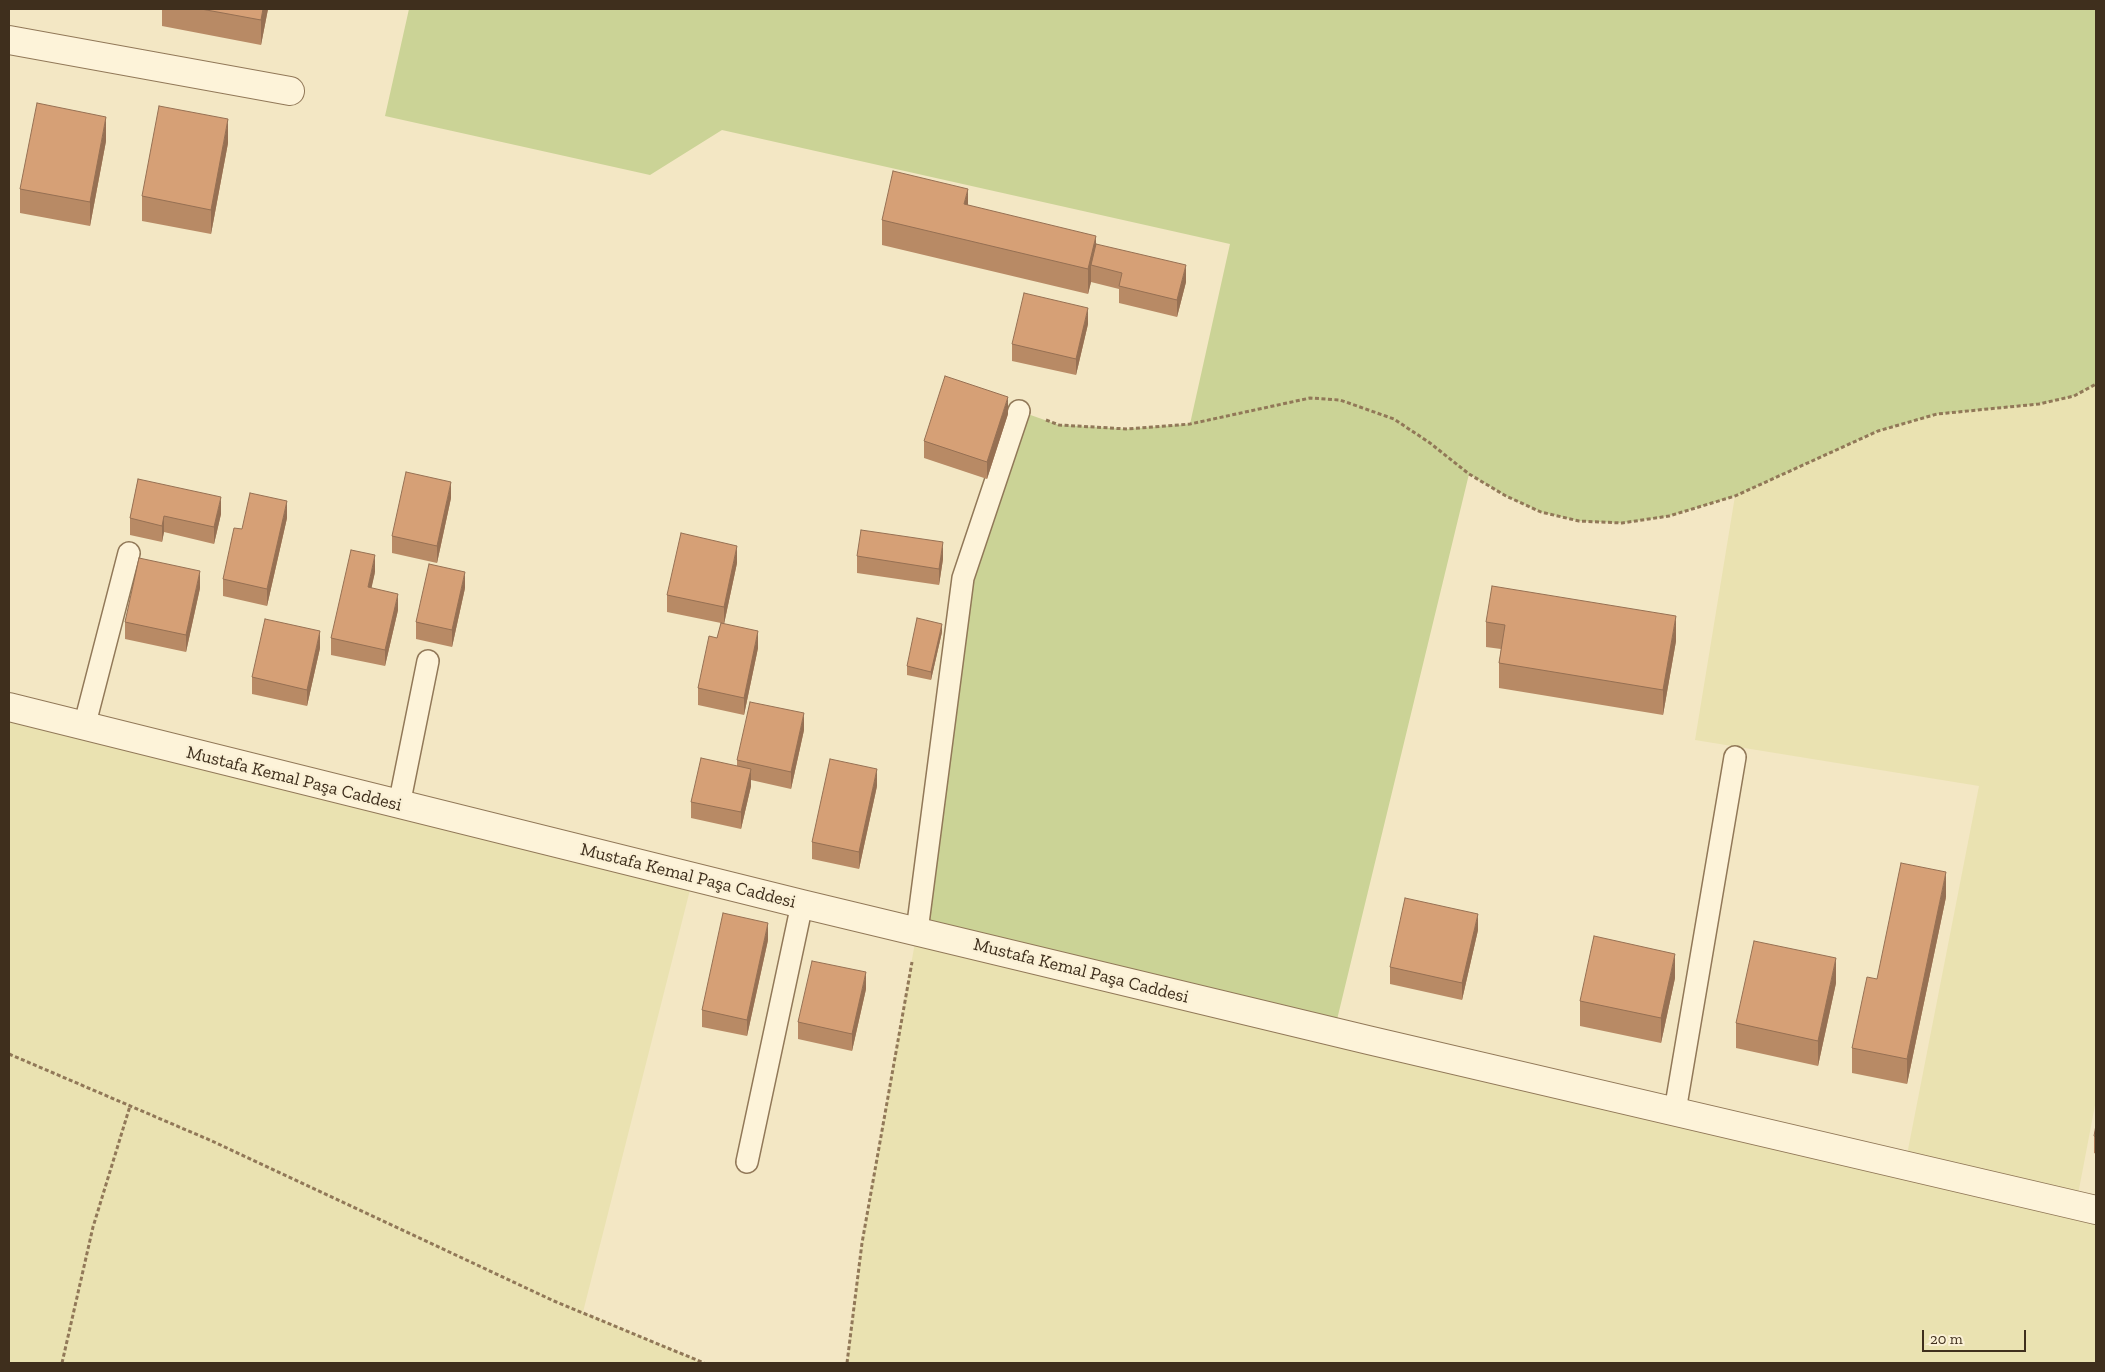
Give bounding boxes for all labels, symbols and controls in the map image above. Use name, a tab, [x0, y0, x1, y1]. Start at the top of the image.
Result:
street label: Mustafa Kemal Paşa Caddesi	[184, 742, 404, 816]
street label: Mustafa Kemal Paşa Caddesi	[578, 839, 798, 913]
street label: Mustafa Kemal Paşa Caddesi	[971, 934, 1191, 1008]
scale bar	[1925, 1320, 2029, 1352]
text: 20 m	[1930, 1330, 1963, 1348]

